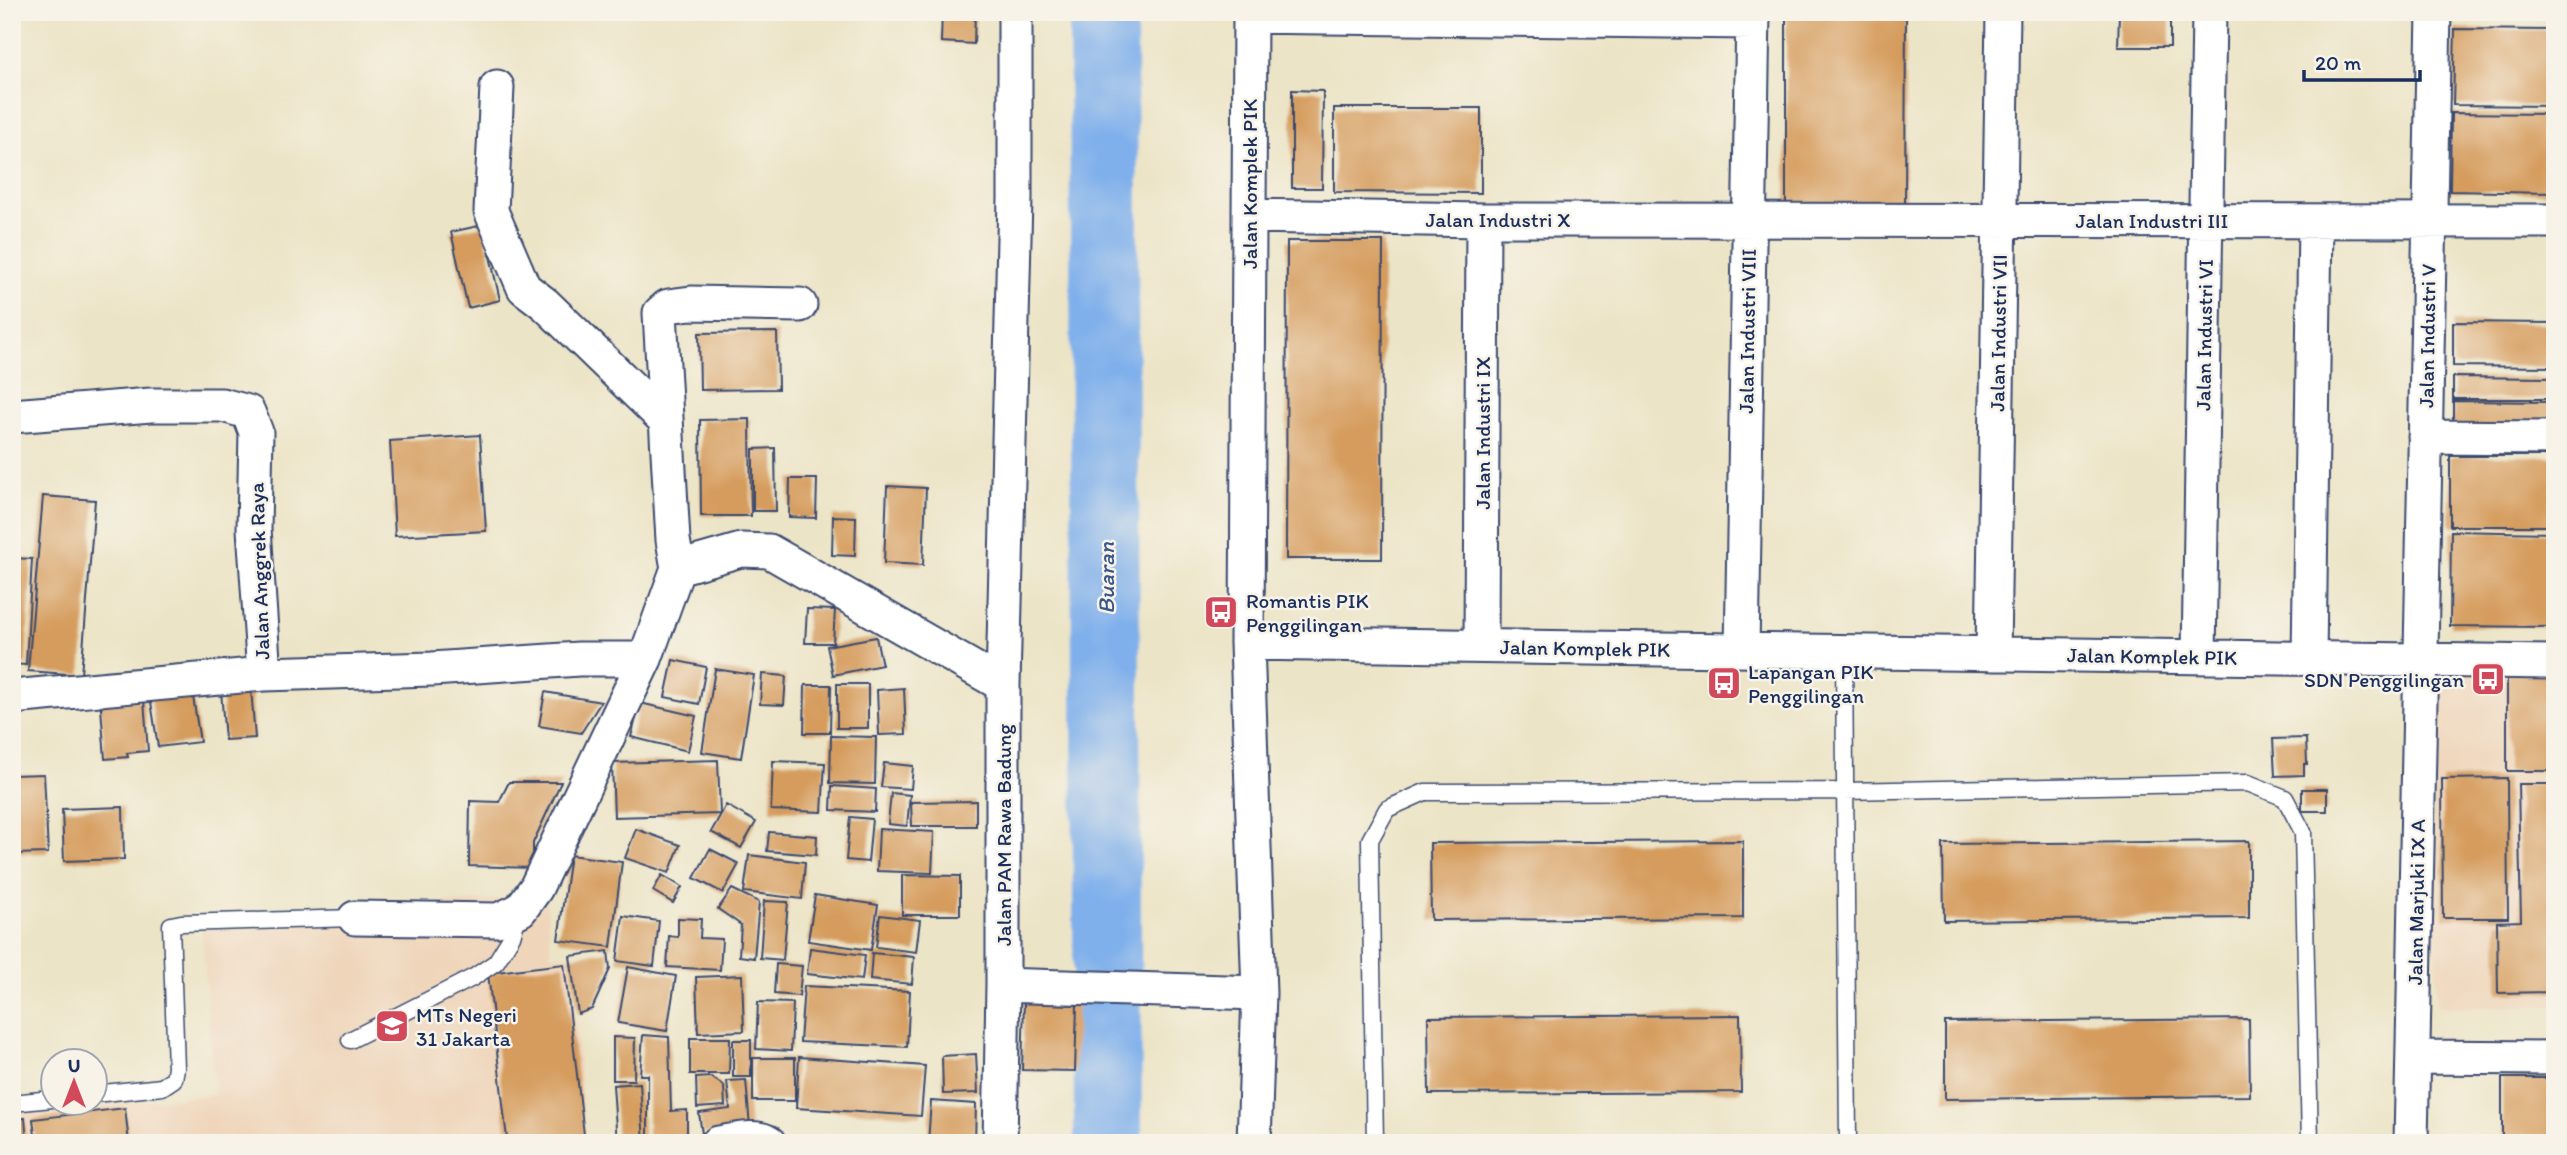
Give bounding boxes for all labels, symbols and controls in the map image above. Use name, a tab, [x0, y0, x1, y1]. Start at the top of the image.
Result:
scale bar	[2304, 38, 2420, 82]
text: 20 m	[2315, 50, 2362, 75]
street label: Jalan Komplek PIK	[1237, 99, 1262, 269]
street label: Jalan Industri X	[1425, 207, 1571, 232]
street label: Jalan Industri III	[2076, 208, 2228, 233]
street label: Jalan Industri VIII	[1733, 248, 1761, 414]
street label: Jalan Industri VII	[1984, 254, 2012, 412]
street label: Jalan Industri VI	[2190, 259, 2218, 411]
street label: Jalan Industri V	[2413, 263, 2441, 408]
street label: Jalan Industri IX	[1470, 356, 1495, 509]
street label: Jalan Anggrek Raya	[243, 482, 275, 660]
water label: Buaran	[1092, 541, 1120, 614]
place label: Romantis PIK Penggilingan	[1246, 588, 1369, 637]
bus stop icon: Romantis PIK Penggilingan	[1202, 593, 1240, 631]
street label: Jalan Komplek PIK	[1500, 634, 1670, 662]
street label: Jalan Komplek PIK	[2067, 642, 2237, 670]
place label: Lapangan PIK Penggilingan	[1748, 659, 1873, 708]
bus stop icon: SDN Penggilingan	[2469, 660, 2507, 698]
bus stop icon: Lapangan PIK Penggilingan	[1705, 664, 1743, 702]
place label: SDN Penggilingan	[2304, 667, 2464, 692]
street label: Jalan PAM Rawa Badung	[991, 724, 1016, 946]
street label: Jalan Marjuki IX A	[2402, 818, 2430, 985]
place label: MTs Negeri 31 Jakarta	[416, 1002, 517, 1051]
school or university icon: MTs Negeri 31 Jakarta	[373, 1007, 411, 1045]
north arrow	[38, 1046, 108, 1116]
text: U	[68, 1054, 80, 1077]

